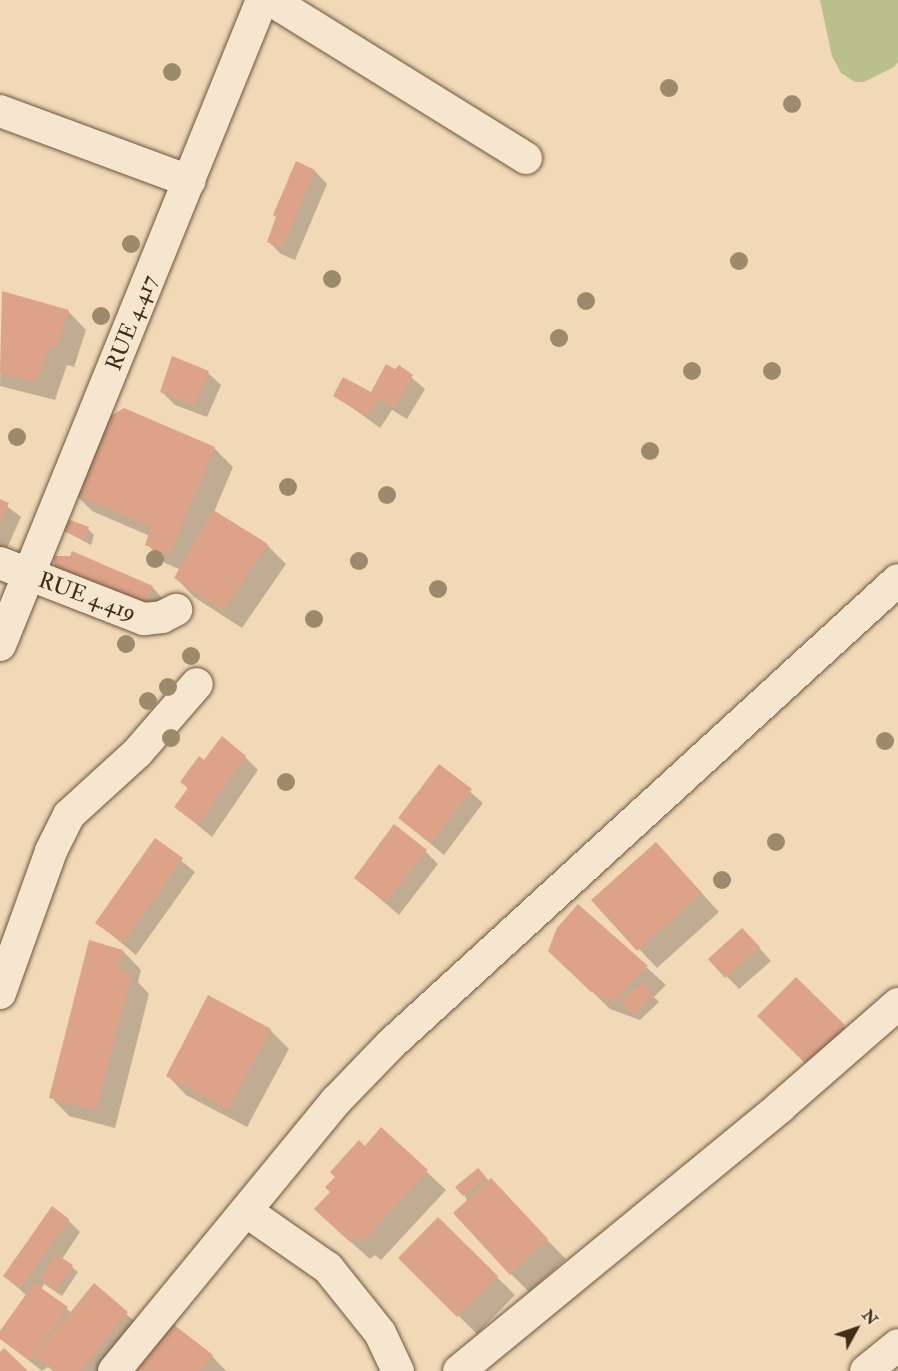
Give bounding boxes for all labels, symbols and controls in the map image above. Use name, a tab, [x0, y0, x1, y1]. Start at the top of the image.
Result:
street label: RUE 4.417	[101, 271, 163, 375]
street label: RUE 4.419	[35, 567, 139, 627]
north arrow	[826, 1299, 886, 1359]
text: N	[858, 1306, 882, 1329]

